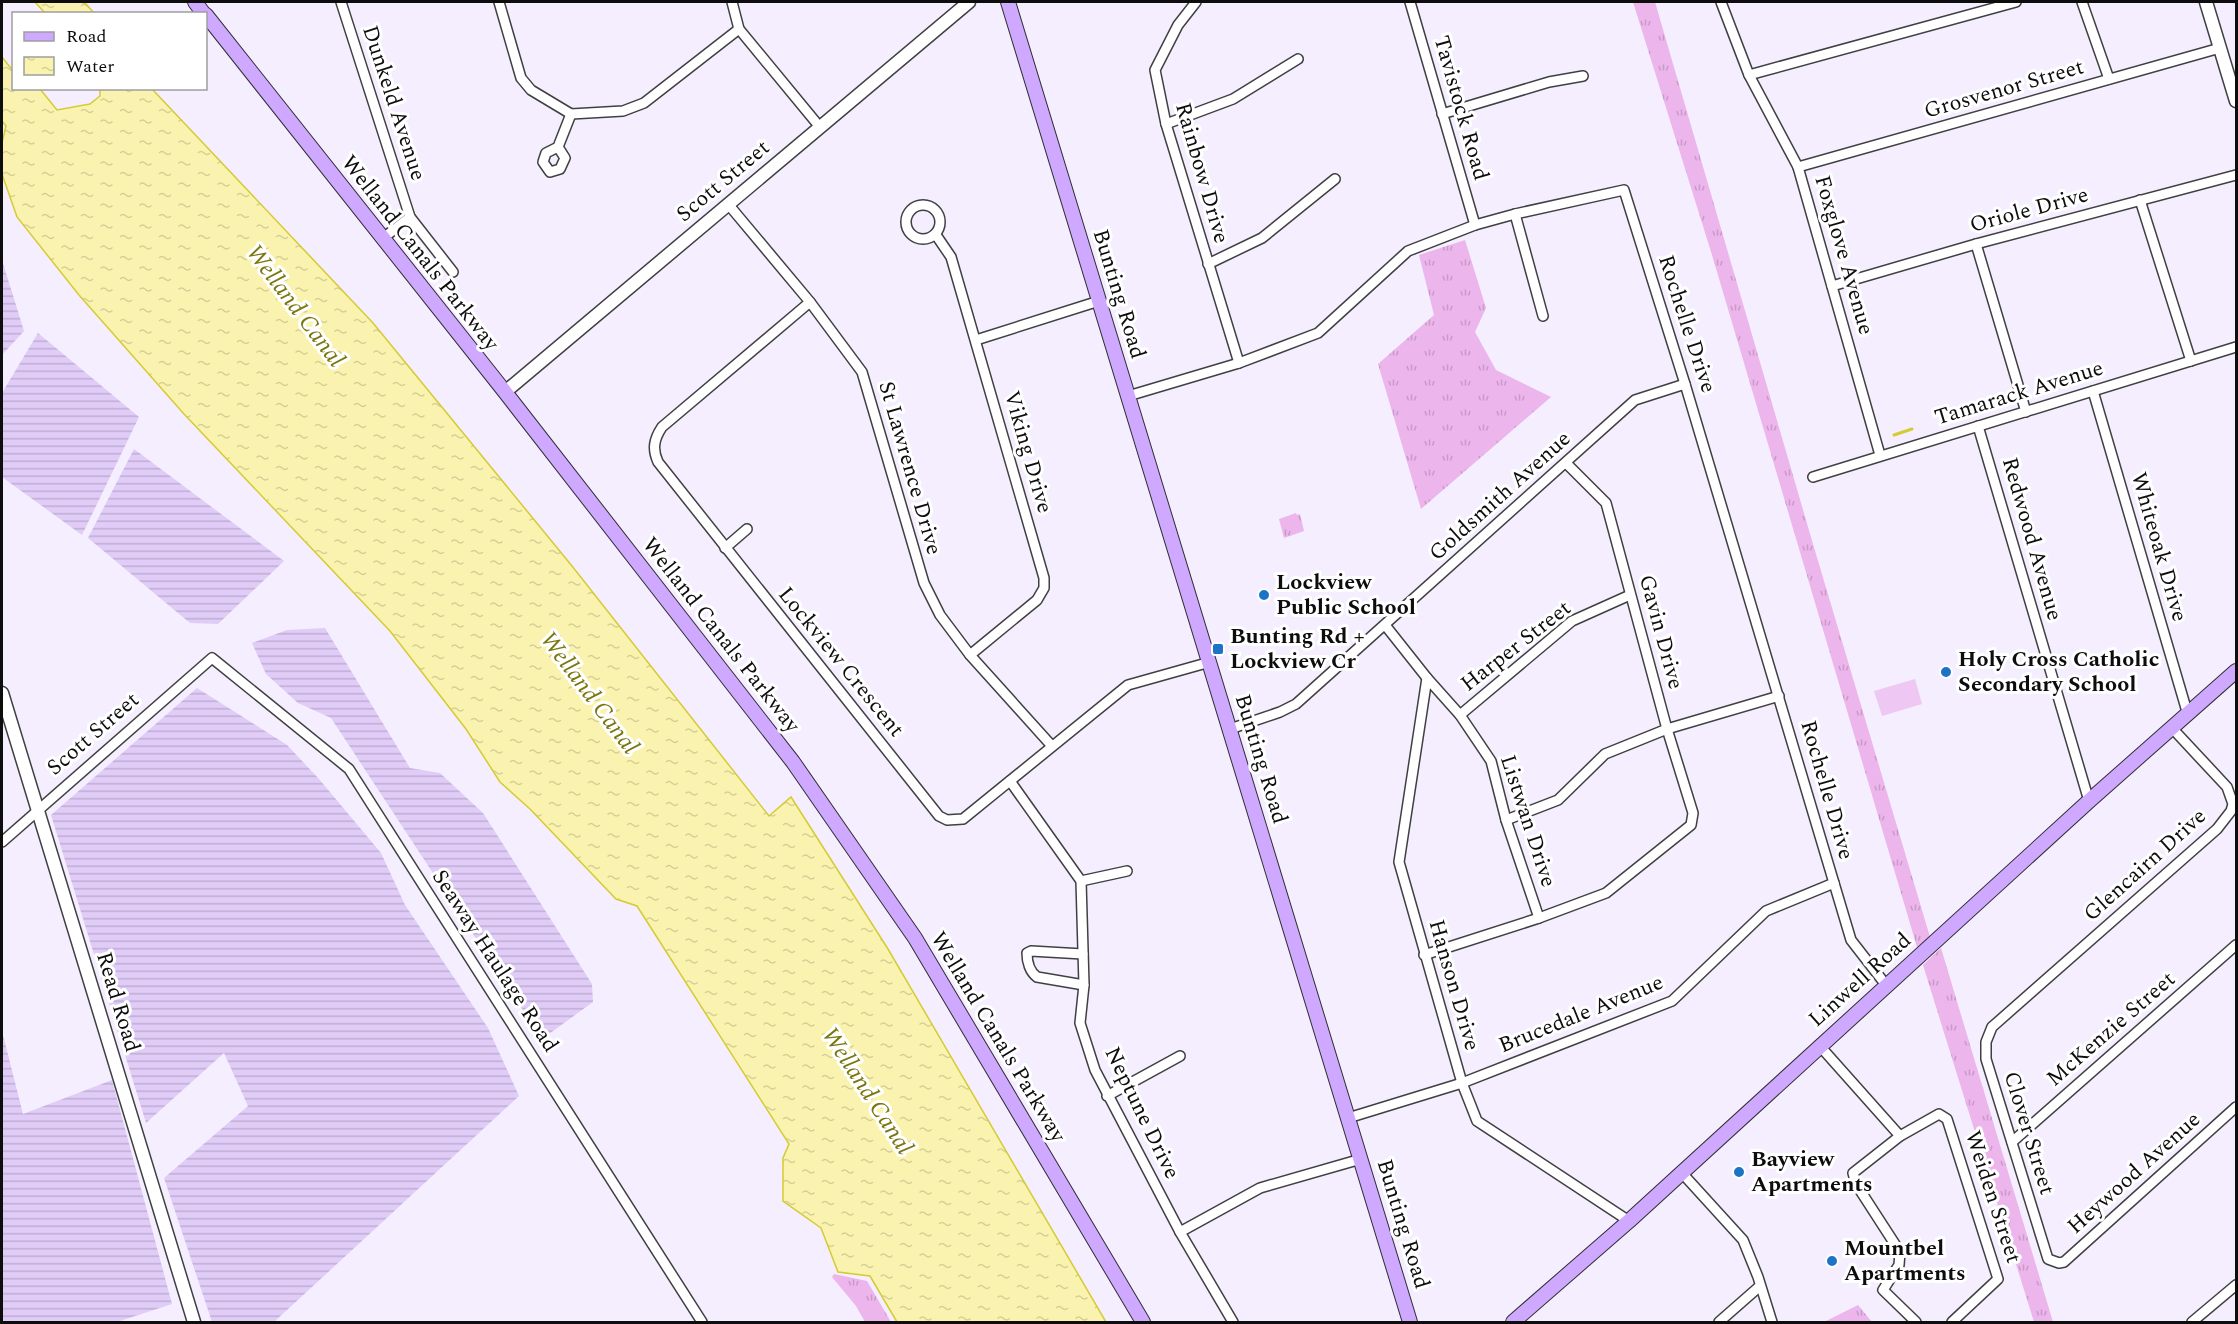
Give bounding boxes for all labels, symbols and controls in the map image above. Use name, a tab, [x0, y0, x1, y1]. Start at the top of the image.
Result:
legend	[12, 12, 207, 90]
street label: Dunkeld Avenue	[353, 21, 435, 185]
text: Road	[66, 23, 107, 50]
street label: Tavistock Road	[1425, 32, 1497, 184]
street label: Grosvenor Street	[1920, 50, 2088, 128]
text: Water	[66, 53, 114, 80]
street label: Rainbow Drive	[1166, 99, 1238, 247]
street label: Scott Street	[669, 132, 777, 230]
street label: Welland Canals Parkway	[333, 148, 508, 359]
street label: Foxglove Avenue	[1805, 171, 1883, 339]
street label: Oriole Drive	[1966, 178, 2092, 242]
street label: Bunting Road	[1084, 225, 1154, 363]
water label: Welland Canal	[237, 237, 353, 375]
street label: Rochelle Drive	[1649, 251, 1725, 397]
street label: Tamarack Avenue	[1931, 352, 2107, 434]
street label: St Lawrence Drive	[869, 377, 951, 559]
street label: Viking Drive	[995, 387, 1061, 517]
street label: Goldsmith Avenue	[1422, 423, 1578, 569]
street label: Redwood Avenue	[1993, 453, 2071, 625]
street label: Whiteoak Drive	[2122, 468, 2196, 626]
street label: Welland Canals Parkway	[634, 530, 809, 741]
place label: Lockview Public School	[1276, 566, 1416, 624]
street label: Gavin Drive	[1630, 571, 1692, 693]
street label: Lockview Crescent	[770, 580, 912, 745]
marker: Lockview Public School	[1257, 588, 1271, 602]
street label: Harper Street	[1454, 592, 1579, 700]
place label: Bunting Rd + Lockview Cr	[1230, 620, 1365, 678]
water label: Welland Canal	[531, 624, 647, 762]
marker: Bunting Rd + Lockview Cr	[1211, 642, 1225, 656]
place label: Holy Cross Catholic Secondary School	[1958, 643, 2159, 701]
marker: Holy Cross Catholic Secondary School	[1939, 665, 1953, 679]
street label: Scott Street	[39, 684, 147, 784]
street label: Bunting Road	[1226, 690, 1296, 828]
street label: Rochelle Drive	[1791, 716, 1863, 864]
street label: Listwan Drive	[1491, 751, 1565, 891]
street label: Glencairn Drive	[2076, 801, 2214, 929]
street label: Seaway Haulage Road	[423, 863, 567, 1059]
street label: Hanson Drive	[1420, 916, 1488, 1054]
street label: Welland Canals Parkway	[922, 925, 1075, 1150]
street label: Linwell Road	[1801, 925, 1919, 1035]
street label: Read Road	[87, 948, 149, 1056]
street label: McKenzie Street	[2039, 963, 2183, 1095]
street label: Brucedale Avenue	[1494, 966, 1668, 1062]
water label: Welland Canal	[812, 1020, 922, 1162]
street label: Neptune Drive	[1096, 1041, 1188, 1185]
street label: Clover Street	[1995, 1067, 2063, 1199]
street label: Heywood Avenue	[2060, 1104, 2208, 1242]
street label: Weiden Street	[1956, 1126, 2030, 1268]
place label: Bayview Apartments	[1751, 1143, 1873, 1201]
street label: Bunting Road	[1368, 1155, 1438, 1293]
marker: Bayview Apartments	[1732, 1165, 1746, 1179]
place label: Mountbel Apartments	[1844, 1232, 1966, 1290]
marker: Mountbel Apartments	[1825, 1254, 1839, 1268]

